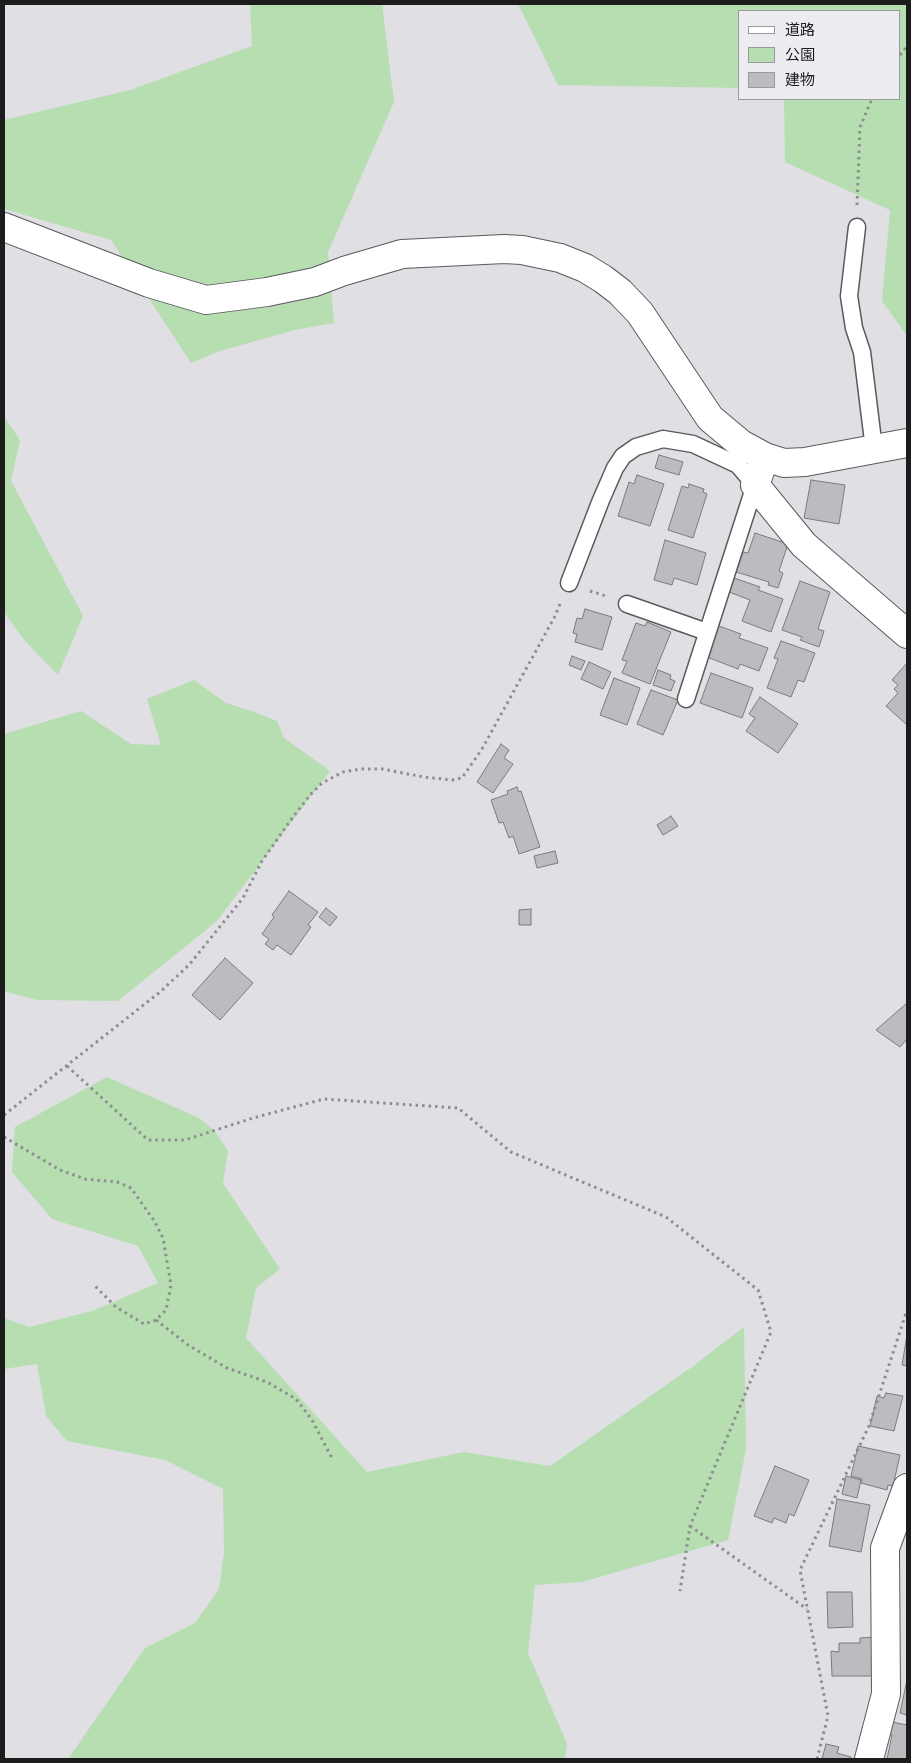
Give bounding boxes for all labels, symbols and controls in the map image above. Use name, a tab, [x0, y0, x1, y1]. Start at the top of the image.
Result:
legend	[738, 10, 901, 100]
text: 道路	[785, 22, 815, 41]
text: 公園	[785, 47, 815, 66]
text: 建物	[785, 72, 815, 91]

